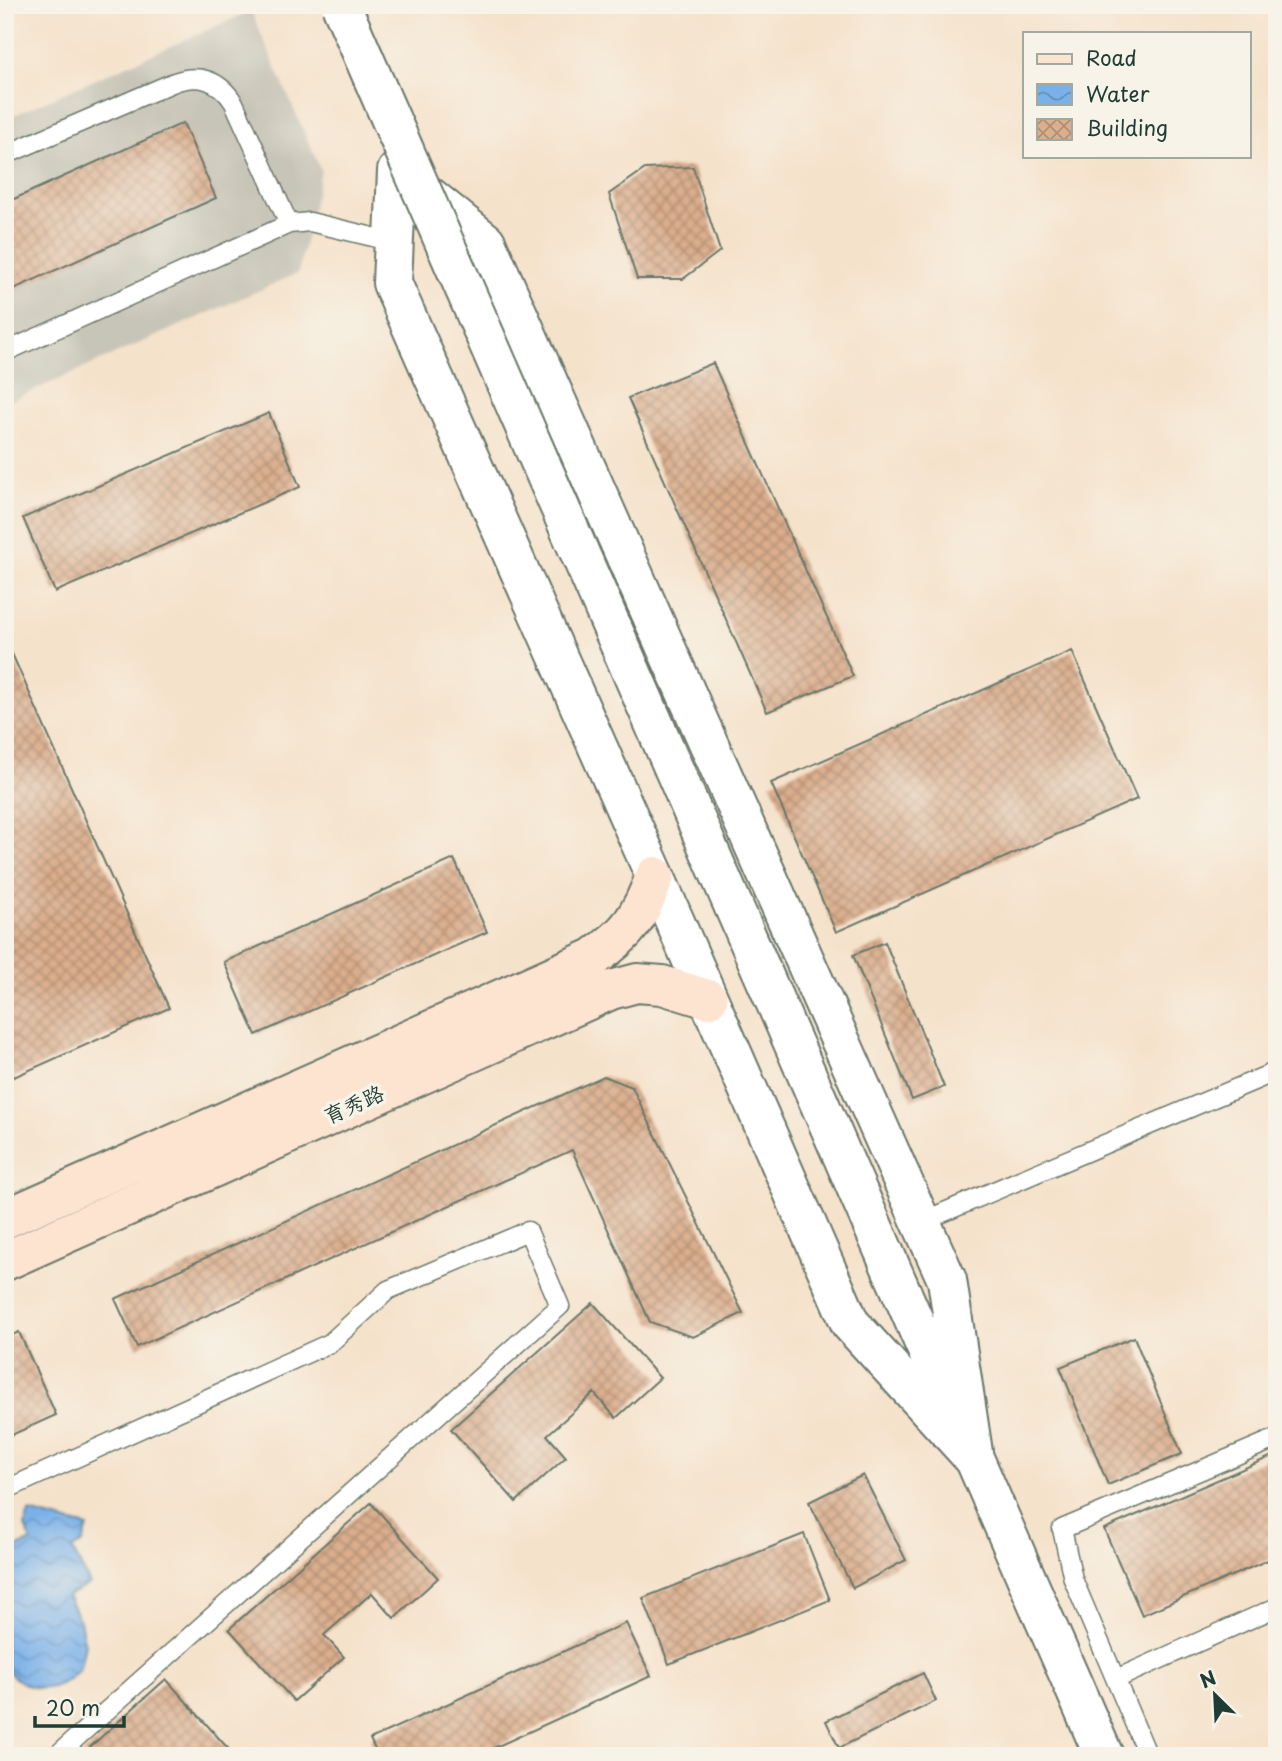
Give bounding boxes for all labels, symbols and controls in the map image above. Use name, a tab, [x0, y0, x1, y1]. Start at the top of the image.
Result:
legend	[1023, 32, 1250, 158]
text: Road	[1086, 41, 1137, 73]
text: Water	[1086, 77, 1150, 109]
text: Building	[1086, 111, 1168, 143]
street label: 育秀路	[318, 1076, 388, 1131]
north arrow	[1180, 1660, 1250, 1730]
text: N	[1195, 1663, 1220, 1694]
scale bar	[35, 1684, 124, 1728]
text: 20 m	[46, 1691, 100, 1723]

